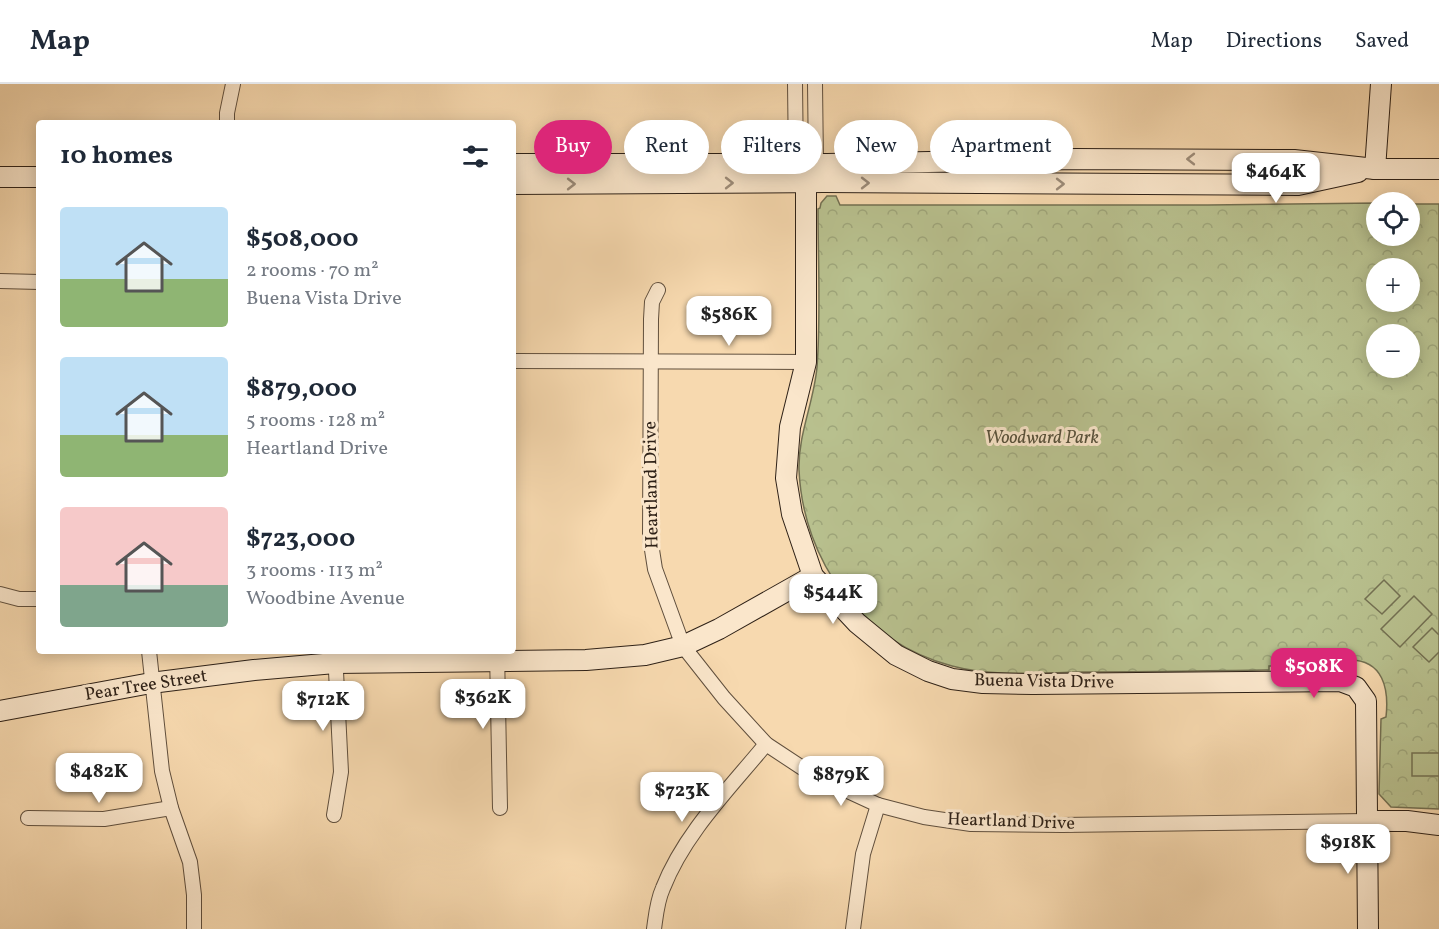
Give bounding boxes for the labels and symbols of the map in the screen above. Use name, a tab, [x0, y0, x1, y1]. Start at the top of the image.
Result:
one-way arrow	[1186, 153, 1195, 166]
pin: $464K	[1234, 153, 1318, 204]
one-way arrow	[725, 177, 734, 189]
one-way arrow	[860, 177, 869, 189]
one-way arrow	[567, 178, 576, 190]
one-way arrow	[1055, 178, 1064, 190]
pin: $586K	[687, 296, 771, 347]
street label: Heartland Drive	[638, 421, 666, 549]
park label: Woodward Park	[985, 426, 1099, 451]
pin: $544K	[791, 574, 875, 625]
pin: $508K	[1272, 648, 1356, 699]
street label: Pear Tree Street	[83, 664, 209, 708]
street label: Buena Vista Drive	[974, 668, 1114, 696]
pin: $362K	[441, 679, 525, 730]
pin: $712K	[281, 681, 365, 732]
pin: $482K	[57, 753, 141, 804]
pin: $879K	[799, 756, 883, 807]
pin: $723K	[640, 772, 724, 823]
street label: Heartland Drive	[947, 807, 1075, 837]
pin: $918K	[1306, 824, 1390, 875]

